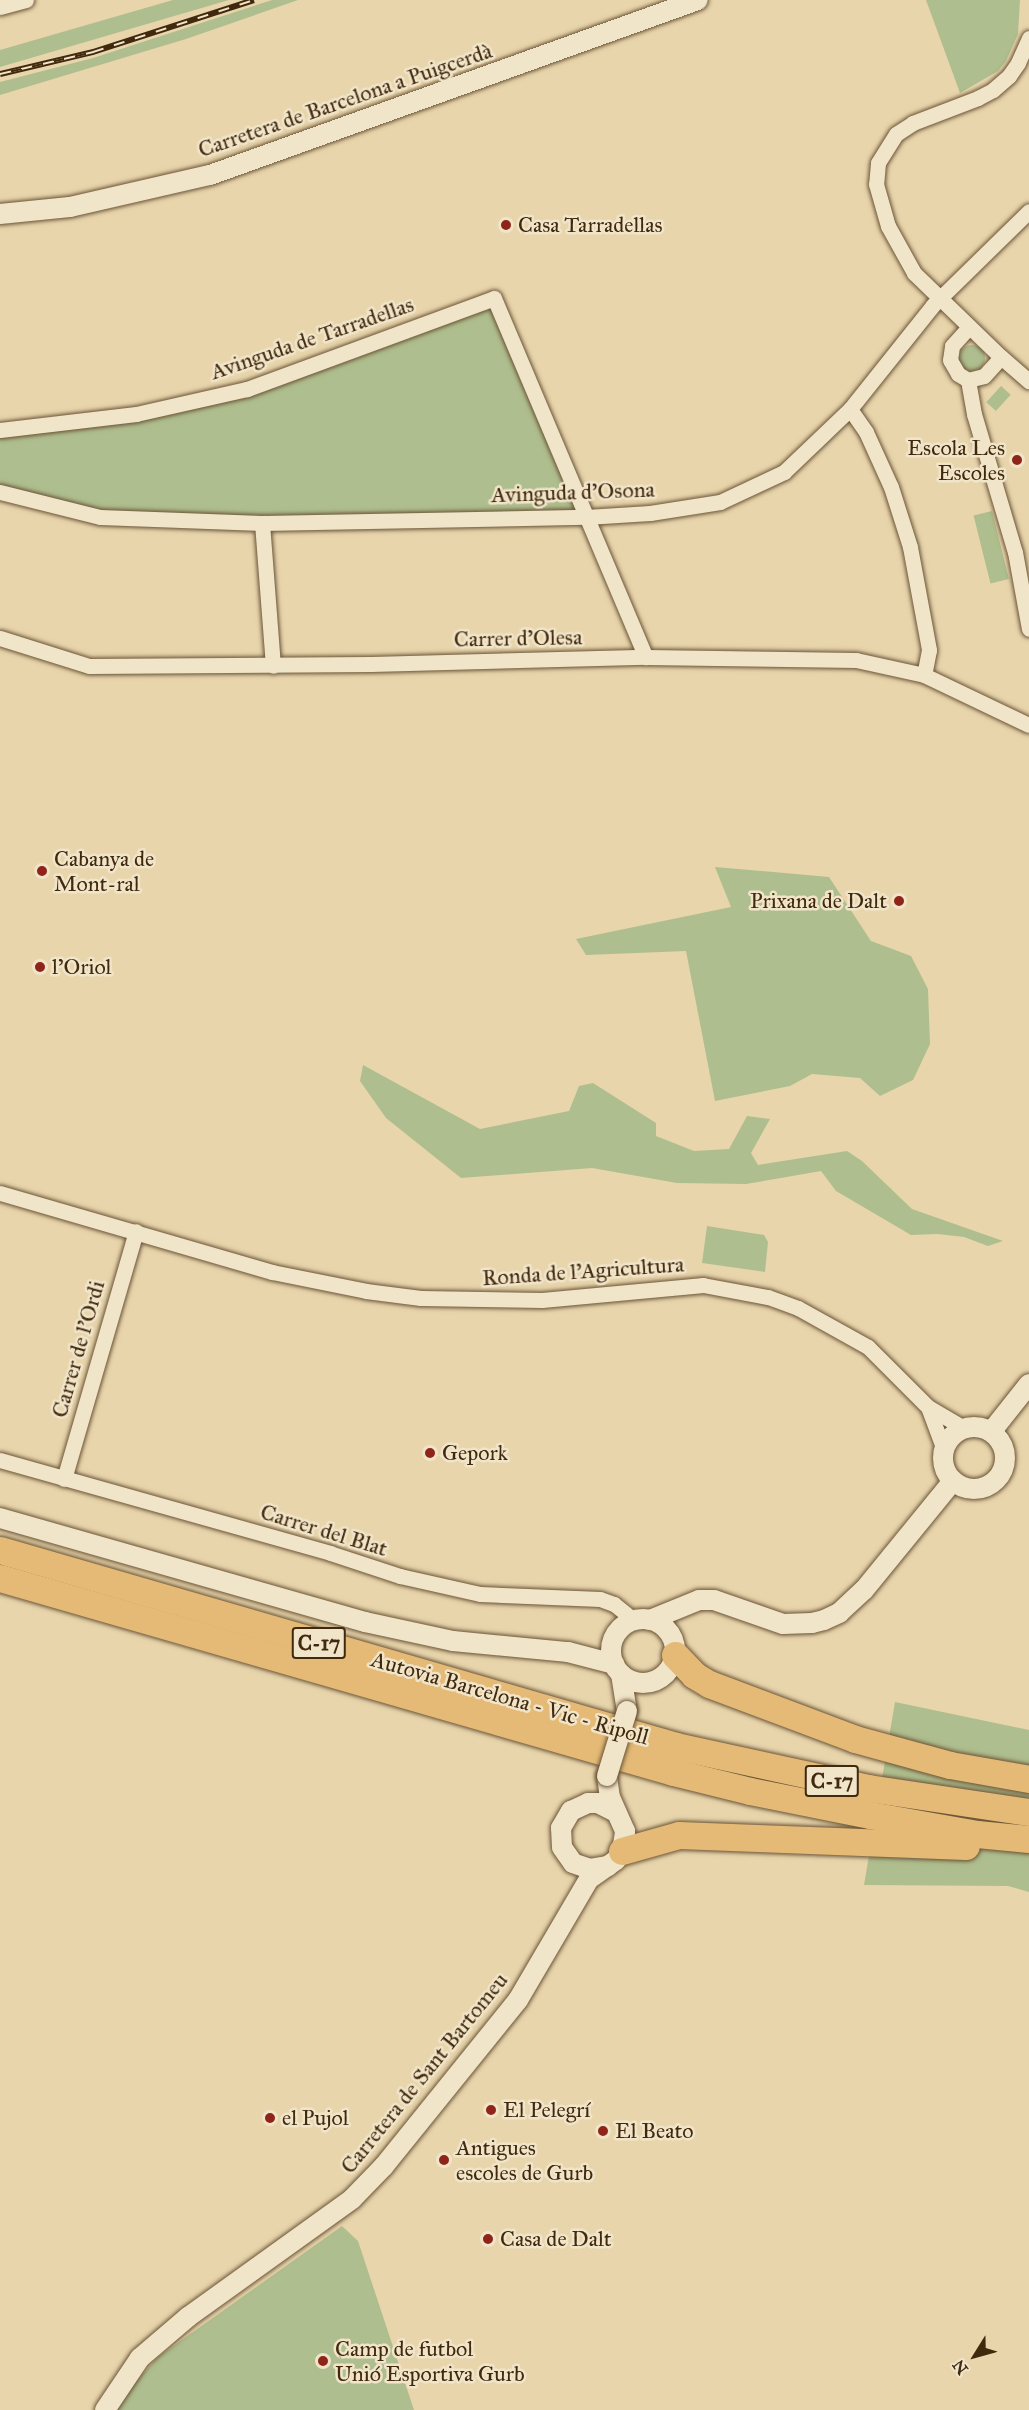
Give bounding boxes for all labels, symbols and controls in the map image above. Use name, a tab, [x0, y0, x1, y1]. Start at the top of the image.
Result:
street label: Carretera de Barcelona a Puigcerdà	[195, 37, 495, 163]
place label: Casa Tarradellas	[518, 212, 663, 238]
marker: Casa Tarradellas	[499, 218, 513, 232]
street label: Avinguda de Tarradellas	[207, 291, 417, 385]
place label: Escola Les Escoles	[907, 434, 1005, 486]
marker: Escola Les Escoles	[1010, 453, 1024, 467]
street label: Avinguda d'Osona	[491, 476, 655, 508]
street label: Carrer d'Olesa	[454, 624, 582, 652]
place label: Cabanya de Mont-ral	[54, 845, 154, 896]
marker: Cabanya de Mont-ral	[35, 864, 49, 878]
place label: Prixana de Dalt	[750, 888, 887, 914]
marker: Prixana de Dalt	[892, 894, 906, 908]
place label: l'Oriol	[52, 954, 111, 980]
marker: l'Oriol	[33, 960, 47, 974]
street label: Ronda de l'Agricultura	[481, 1251, 685, 1291]
street label: Carrer de l'Ordi	[46, 1278, 110, 1420]
place label: Gepork	[442, 1440, 508, 1466]
marker: Gepork	[423, 1446, 437, 1460]
street label: Carrer del Blat	[257, 1498, 391, 1562]
road number: C-17	[290, 1625, 348, 1661]
street label: Autovia Barcelona - Vic - Ripoll	[368, 1646, 652, 1750]
road number: C-17	[804, 1763, 860, 1799]
street label: Carretera de Sant Bartomeu	[335, 1967, 513, 2179]
place label: El Pelegrí	[503, 2097, 590, 2123]
marker: El Pelegrí	[484, 2103, 498, 2117]
place label: el Pujol	[282, 2105, 349, 2131]
marker: el Pujol	[263, 2111, 277, 2125]
place label: El Beato	[615, 2118, 693, 2144]
marker: El Beato	[596, 2124, 610, 2138]
place label: Antigues escoles de Gurb	[456, 2134, 593, 2186]
marker: Antigues escoles de Gurb	[437, 2153, 451, 2167]
place label: Casa de Dalt	[500, 2226, 612, 2252]
marker: Casa de Dalt	[481, 2232, 495, 2246]
north arrow	[945, 2326, 1005, 2386]
place label: Camp de futbol Unió Esportiva Gurb	[335, 2335, 525, 2386]
marker: Camp de futbol Unió Esportiva Gurb	[316, 2354, 330, 2368]
text: N	[949, 2356, 972, 2378]

